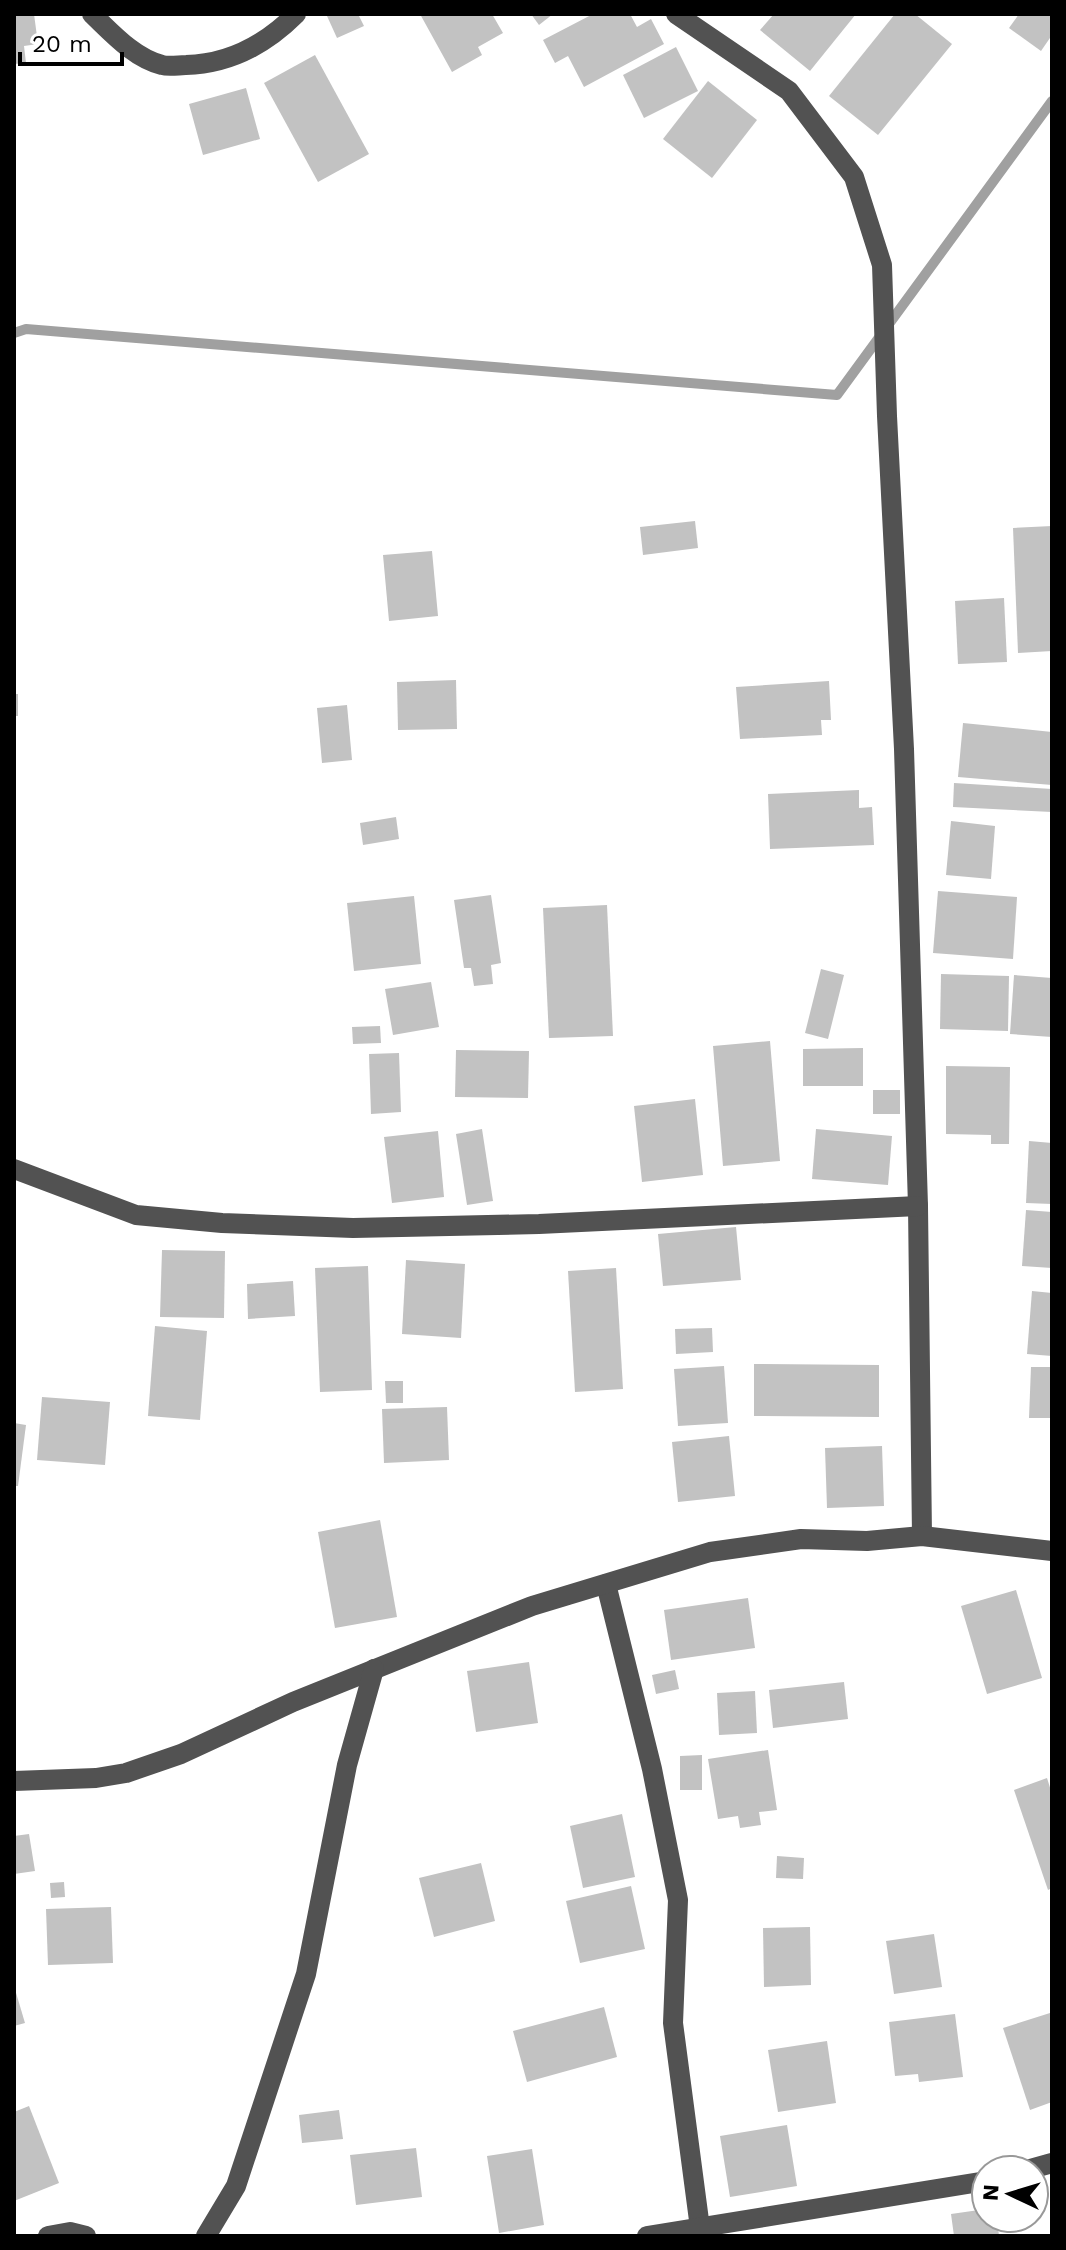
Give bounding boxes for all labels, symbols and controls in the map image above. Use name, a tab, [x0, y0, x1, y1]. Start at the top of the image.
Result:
scale bar	[20, 16, 122, 66]
text: 20 m	[32, 30, 92, 58]
north arrow	[970, 2154, 1050, 2234]
text: N	[978, 2184, 1004, 2202]

